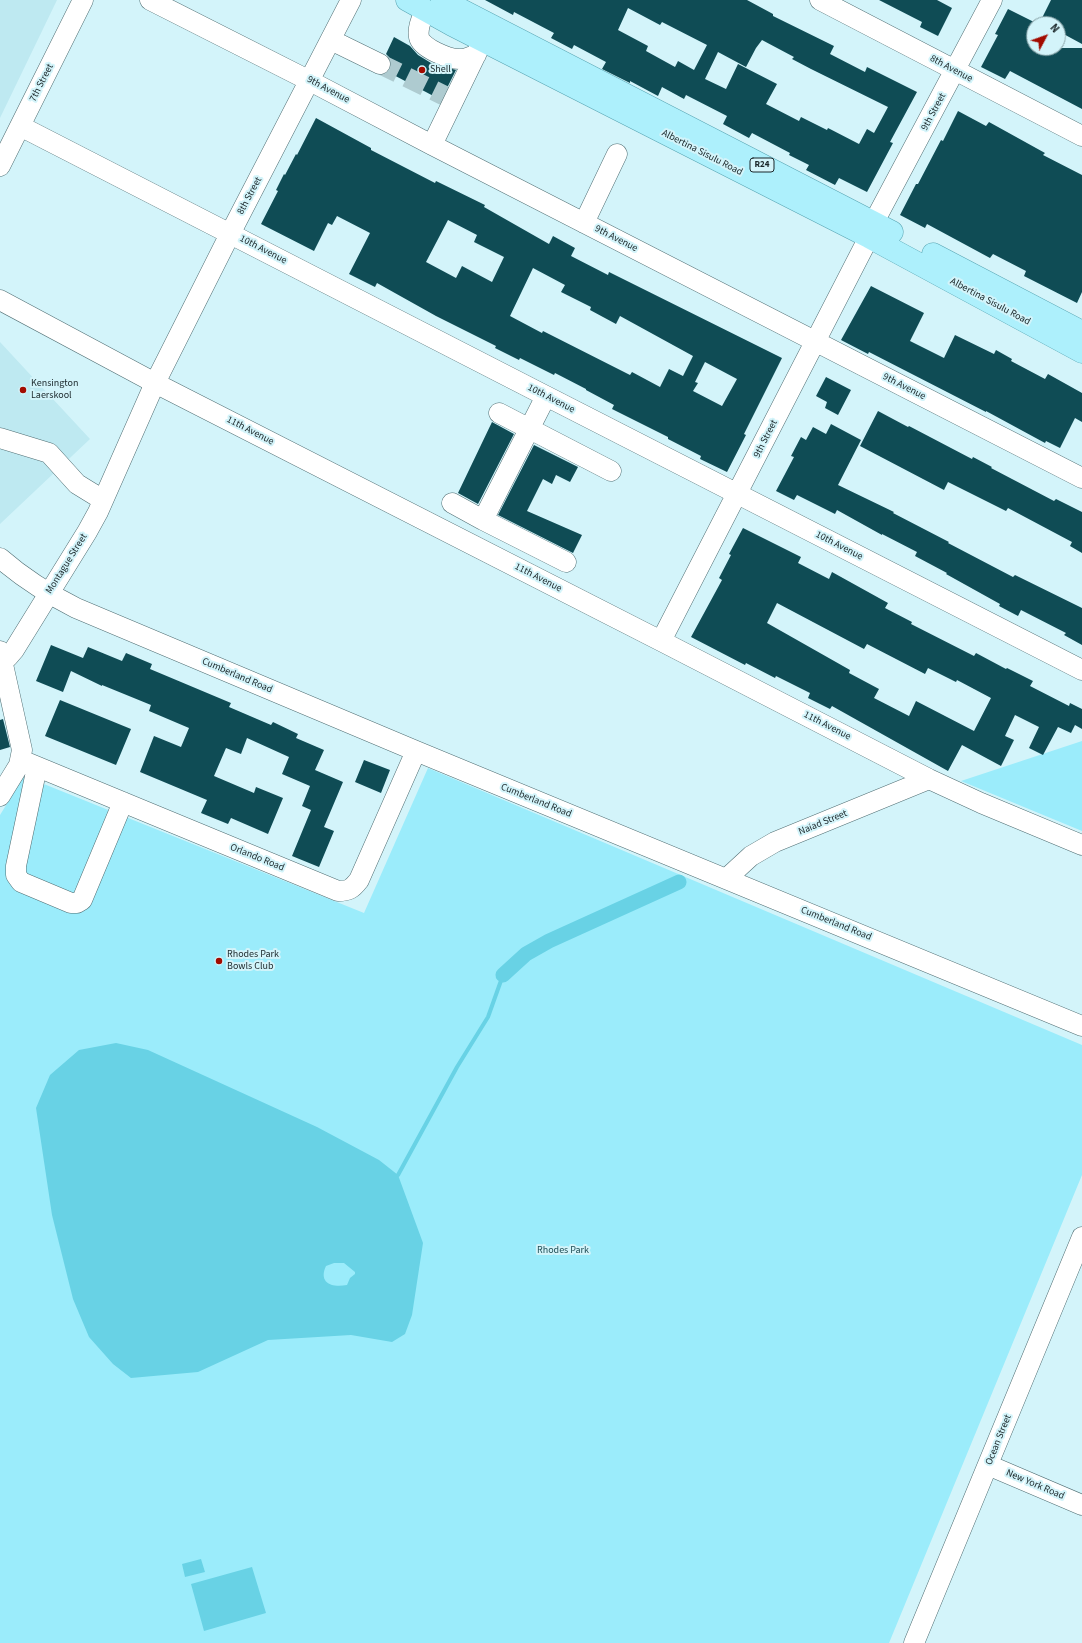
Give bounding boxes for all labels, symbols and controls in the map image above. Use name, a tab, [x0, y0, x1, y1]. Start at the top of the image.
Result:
north arrow	[1026, 16, 1066, 56]
text: N	[1047, 21, 1063, 36]
street label: 8th Avenue	[928, 53, 974, 85]
street label: 7th Street	[27, 62, 57, 104]
place label: Shell	[430, 64, 451, 76]
marker: Shell	[417, 65, 427, 75]
street label: 9th Avenue	[305, 74, 351, 106]
street label: 9th Street	[919, 91, 949, 133]
street label: Albertina Sisulu Road	[660, 127, 744, 179]
road number: R24	[750, 158, 774, 172]
street label: 8th Street	[235, 175, 265, 217]
street label: 9th Avenue	[593, 223, 639, 255]
street label: 10th Avenue	[237, 233, 289, 267]
street label: Albertina Sisulu Road	[948, 276, 1032, 328]
street label: 9th Avenue	[881, 371, 927, 403]
place label: Kensington Laerskool	[31, 378, 78, 402]
street label: 10th Avenue	[525, 382, 577, 416]
marker: Kensington Laerskool	[18, 385, 28, 395]
street label: 11th Avenue	[224, 414, 276, 448]
street label: 9th Street	[751, 418, 781, 460]
street label: 10th Avenue	[813, 529, 865, 563]
street label: Montague Street	[44, 532, 90, 596]
street label: 11th Avenue	[512, 561, 564, 595]
street label: Cumberland Road	[200, 656, 274, 696]
street label: 11th Avenue	[801, 709, 853, 743]
street label: Cumberland Road	[499, 781, 573, 821]
street label: Naiad Street	[797, 808, 849, 838]
street label: Orlando Road	[228, 842, 286, 874]
street label: Cumberland Road	[799, 904, 873, 944]
place label: Rhodes Park Bowls Club	[227, 949, 279, 972]
marker: Rhodes Park Bowls Club	[214, 956, 224, 966]
park label: Rhodes Park	[537, 1245, 589, 1257]
street label: Ocean Street	[983, 1413, 1015, 1467]
street label: New York Road	[1004, 1467, 1066, 1503]

